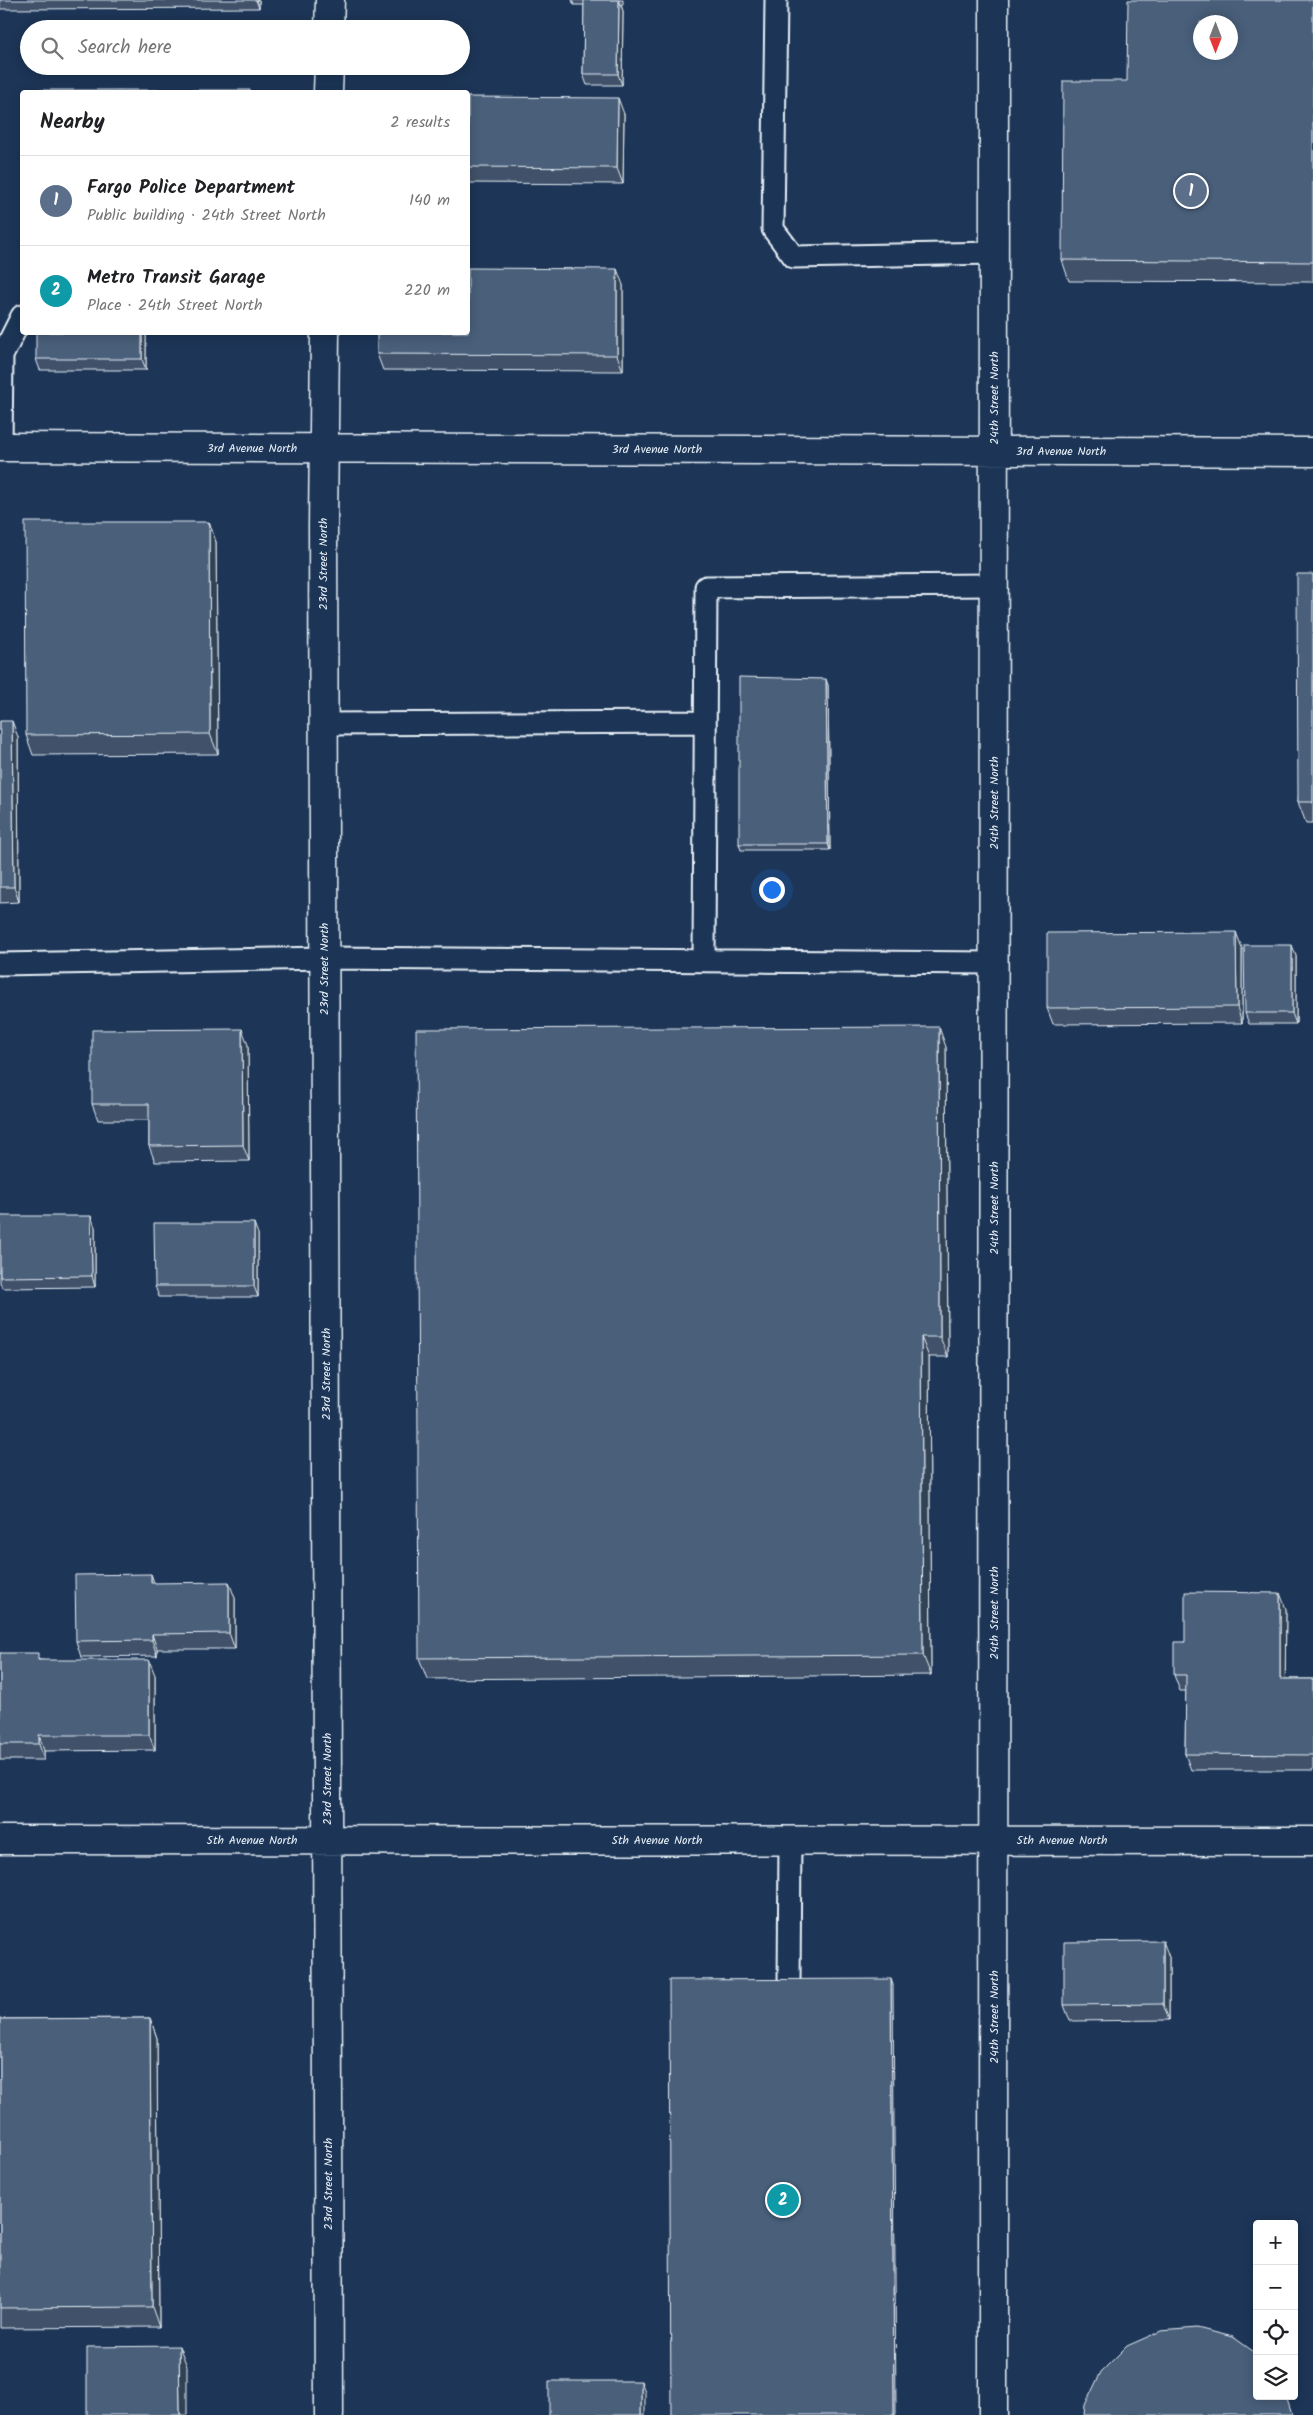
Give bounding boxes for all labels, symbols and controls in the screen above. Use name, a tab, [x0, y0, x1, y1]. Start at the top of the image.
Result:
north arrow	[1193, 15, 1238, 60]
search box	[20, 20, 470, 75]
text: Search here	[78, 33, 172, 63]
icon: search	[38, 34, 66, 62]
text: Nearby	[40, 106, 105, 139]
text: 2 results	[390, 110, 450, 135]
pin: 1	[1175, 172, 1207, 210]
text: Fargo Police Department	[87, 173, 295, 203]
text: 1	[54, 188, 58, 213]
text: 140 m	[409, 188, 450, 213]
text: Public building · 24th Street North	[87, 203, 326, 228]
text: Metro Transit Garage	[87, 263, 265, 293]
text: 2	[51, 278, 61, 303]
text: 220 m	[404, 278, 450, 303]
text: Place · 24th Street North	[87, 293, 263, 318]
street label: 24th Street North	[985, 351, 1004, 445]
street label: 3rd Avenue North	[207, 439, 297, 458]
street label: 3rd Avenue North	[612, 440, 702, 459]
street label: 3rd Avenue North	[1016, 442, 1106, 461]
street label: 23rd Street North	[314, 518, 333, 610]
street label: 24th Street North	[985, 756, 1004, 850]
your location	[759, 877, 785, 903]
street label: 23rd Street North	[315, 923, 334, 1015]
street label: 24th Street North	[985, 1161, 1004, 1255]
street label: 23rd Street North	[317, 1328, 336, 1420]
street label: 24th Street North	[985, 1566, 1004, 1660]
street label: 23rd Street North	[318, 1733, 337, 1825]
street label: 5th Avenue North	[206, 1831, 298, 1850]
street label: 5th Avenue North	[611, 1831, 703, 1850]
street label: 5th Avenue North	[1016, 1831, 1108, 1850]
street label: 24th Street North	[985, 1970, 1004, 2064]
street label: 23rd Street North	[319, 2138, 338, 2230]
pin: 2	[767, 2181, 799, 2219]
map controls	[1253, 2220, 1298, 2400]
button: +	[1253, 2220, 1298, 2265]
button: −	[1253, 2265, 1298, 2310]
button: locate	[1253, 2310, 1298, 2355]
button: layers	[1253, 2355, 1298, 2400]

